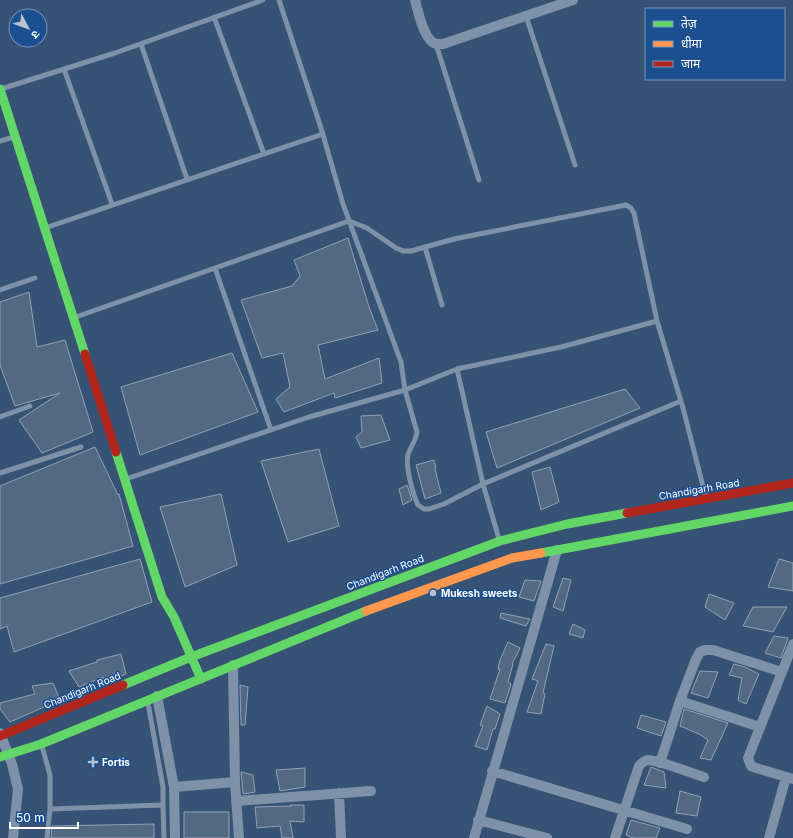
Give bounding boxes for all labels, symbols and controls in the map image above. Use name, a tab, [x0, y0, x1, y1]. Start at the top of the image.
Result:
north arrow	[8, 8, 48, 48]
legend	[645, 8, 785, 80]
text: तेज़	[681, 16, 698, 31]
text: उ	[28, 28, 43, 42]
text: धीमा	[681, 36, 703, 51]
text: जाम	[681, 56, 701, 71]
street label: Chandigarh Road	[658, 476, 740, 502]
street label: Chandigarh Road	[345, 552, 425, 592]
place label: Mukesh sweets	[441, 587, 518, 599]
marker: Mukesh sweets	[428, 588, 438, 598]
street label: Chandigarh Road	[42, 669, 122, 711]
marker: Fortis	[87, 756, 99, 768]
place label: Fortis	[102, 756, 130, 768]
scale bar	[10, 804, 78, 830]
text: 50 m	[16, 810, 45, 825]

